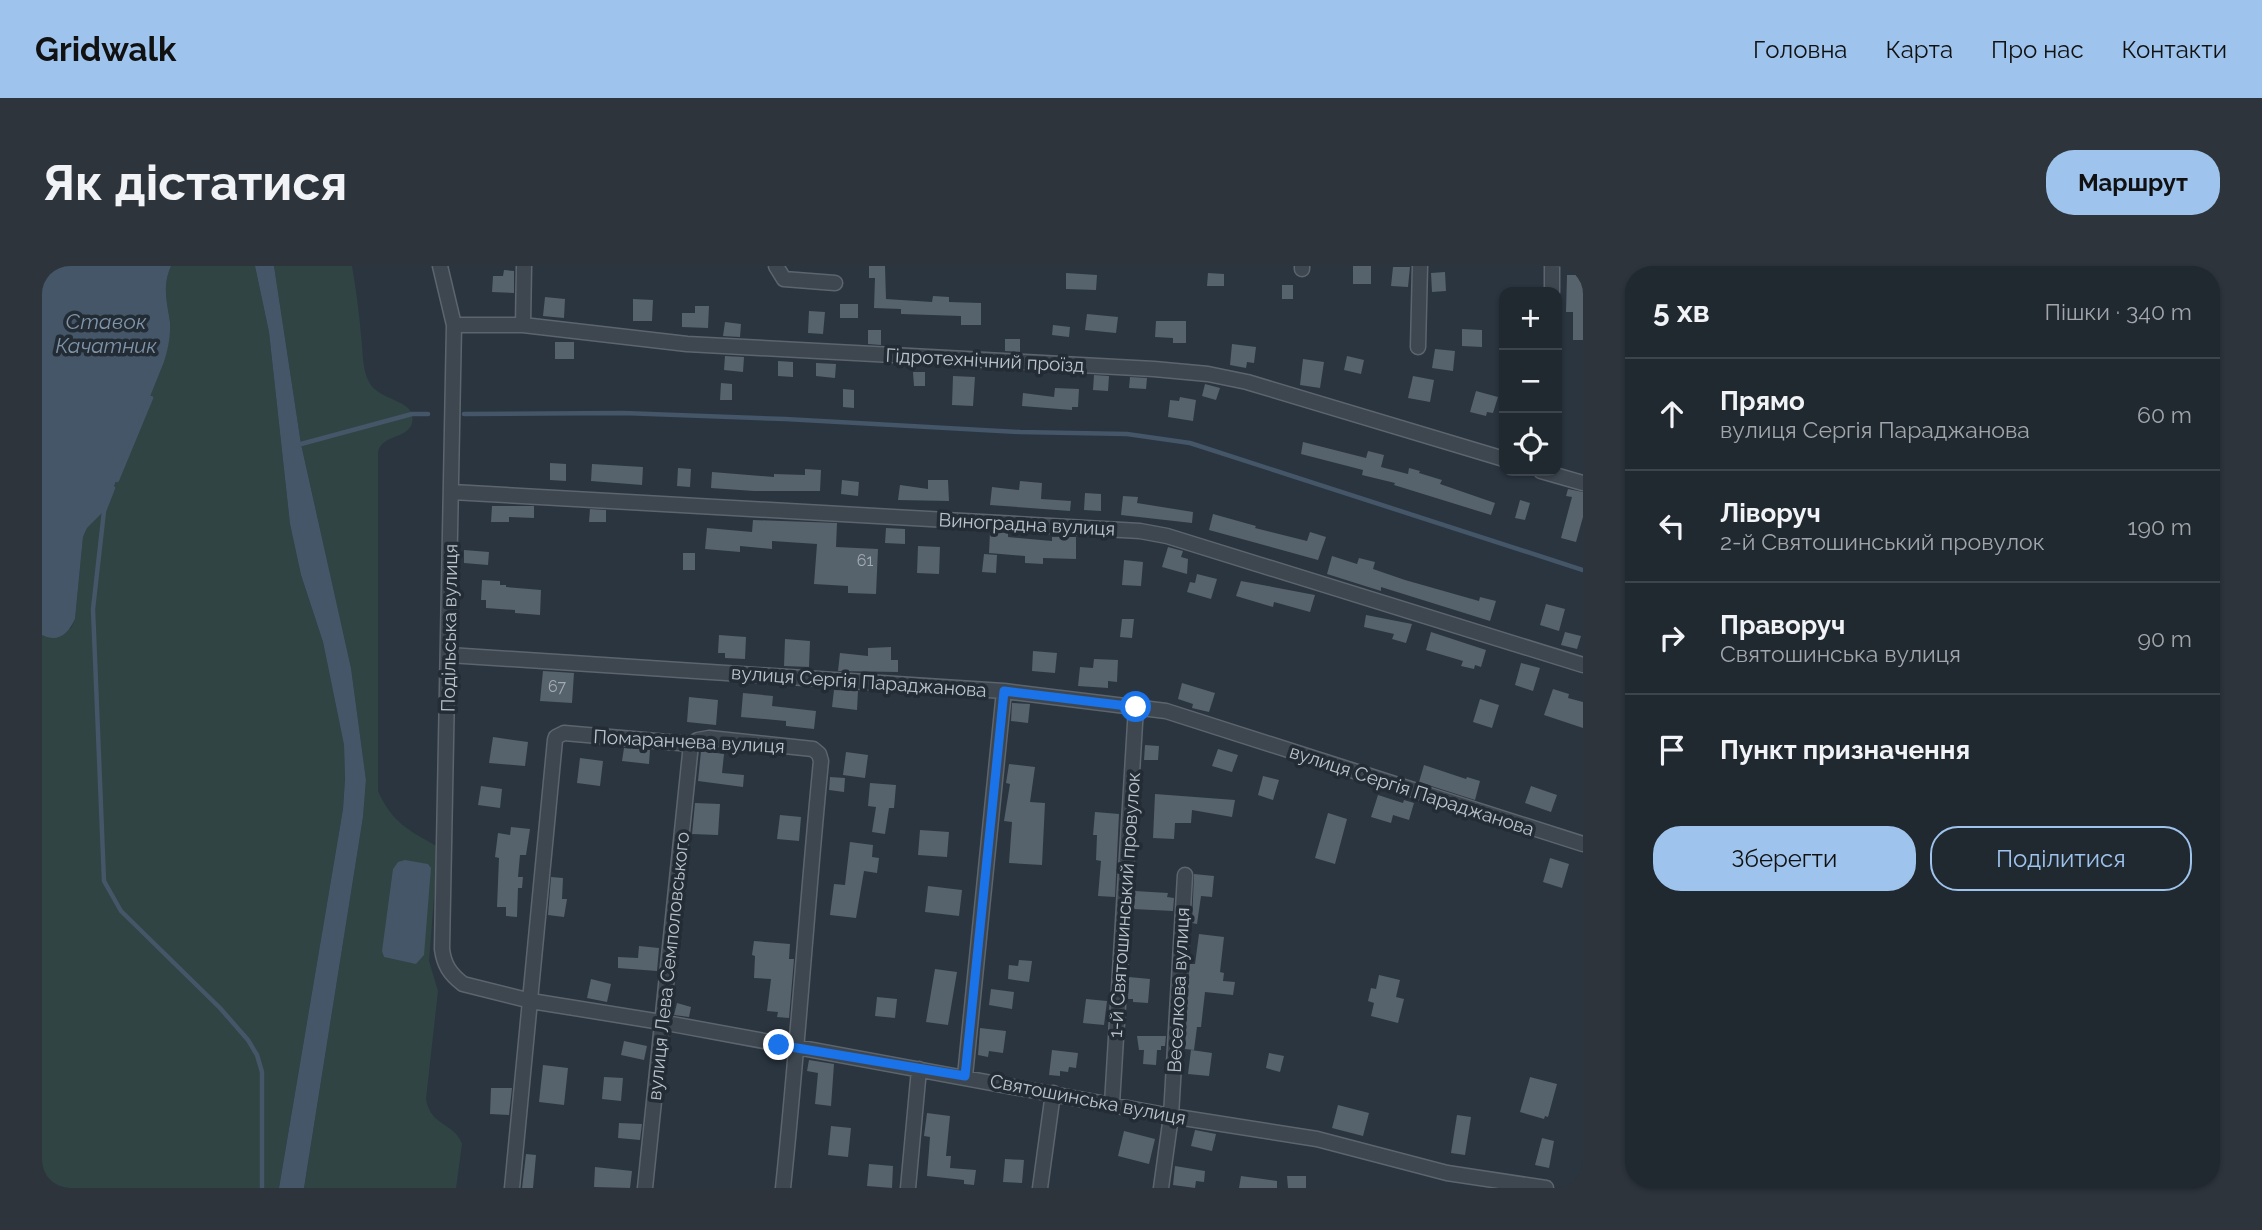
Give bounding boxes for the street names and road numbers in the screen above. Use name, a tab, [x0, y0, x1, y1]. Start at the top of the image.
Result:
street label: Гідротехнічний проїзд	[885, 344, 1085, 376]
street label: Виноградна вулиця	[938, 508, 1116, 540]
street label: Подільська вулиця	[437, 544, 461, 712]
street label: вулиця Сергія Параджанова	[731, 661, 987, 701]
street label: Помаранчева вулиця	[593, 725, 785, 757]
street label: вулиця Сергія Параджанова	[1287, 740, 1537, 840]
street label: 1-й Святошинський провулок	[1104, 771, 1144, 1039]
street label: вулиця Лева Семполовського	[643, 831, 693, 1101]
street label: Веселкова вулиця	[1163, 907, 1193, 1073]
street label: Святошинська вулиця	[988, 1069, 1188, 1129]

